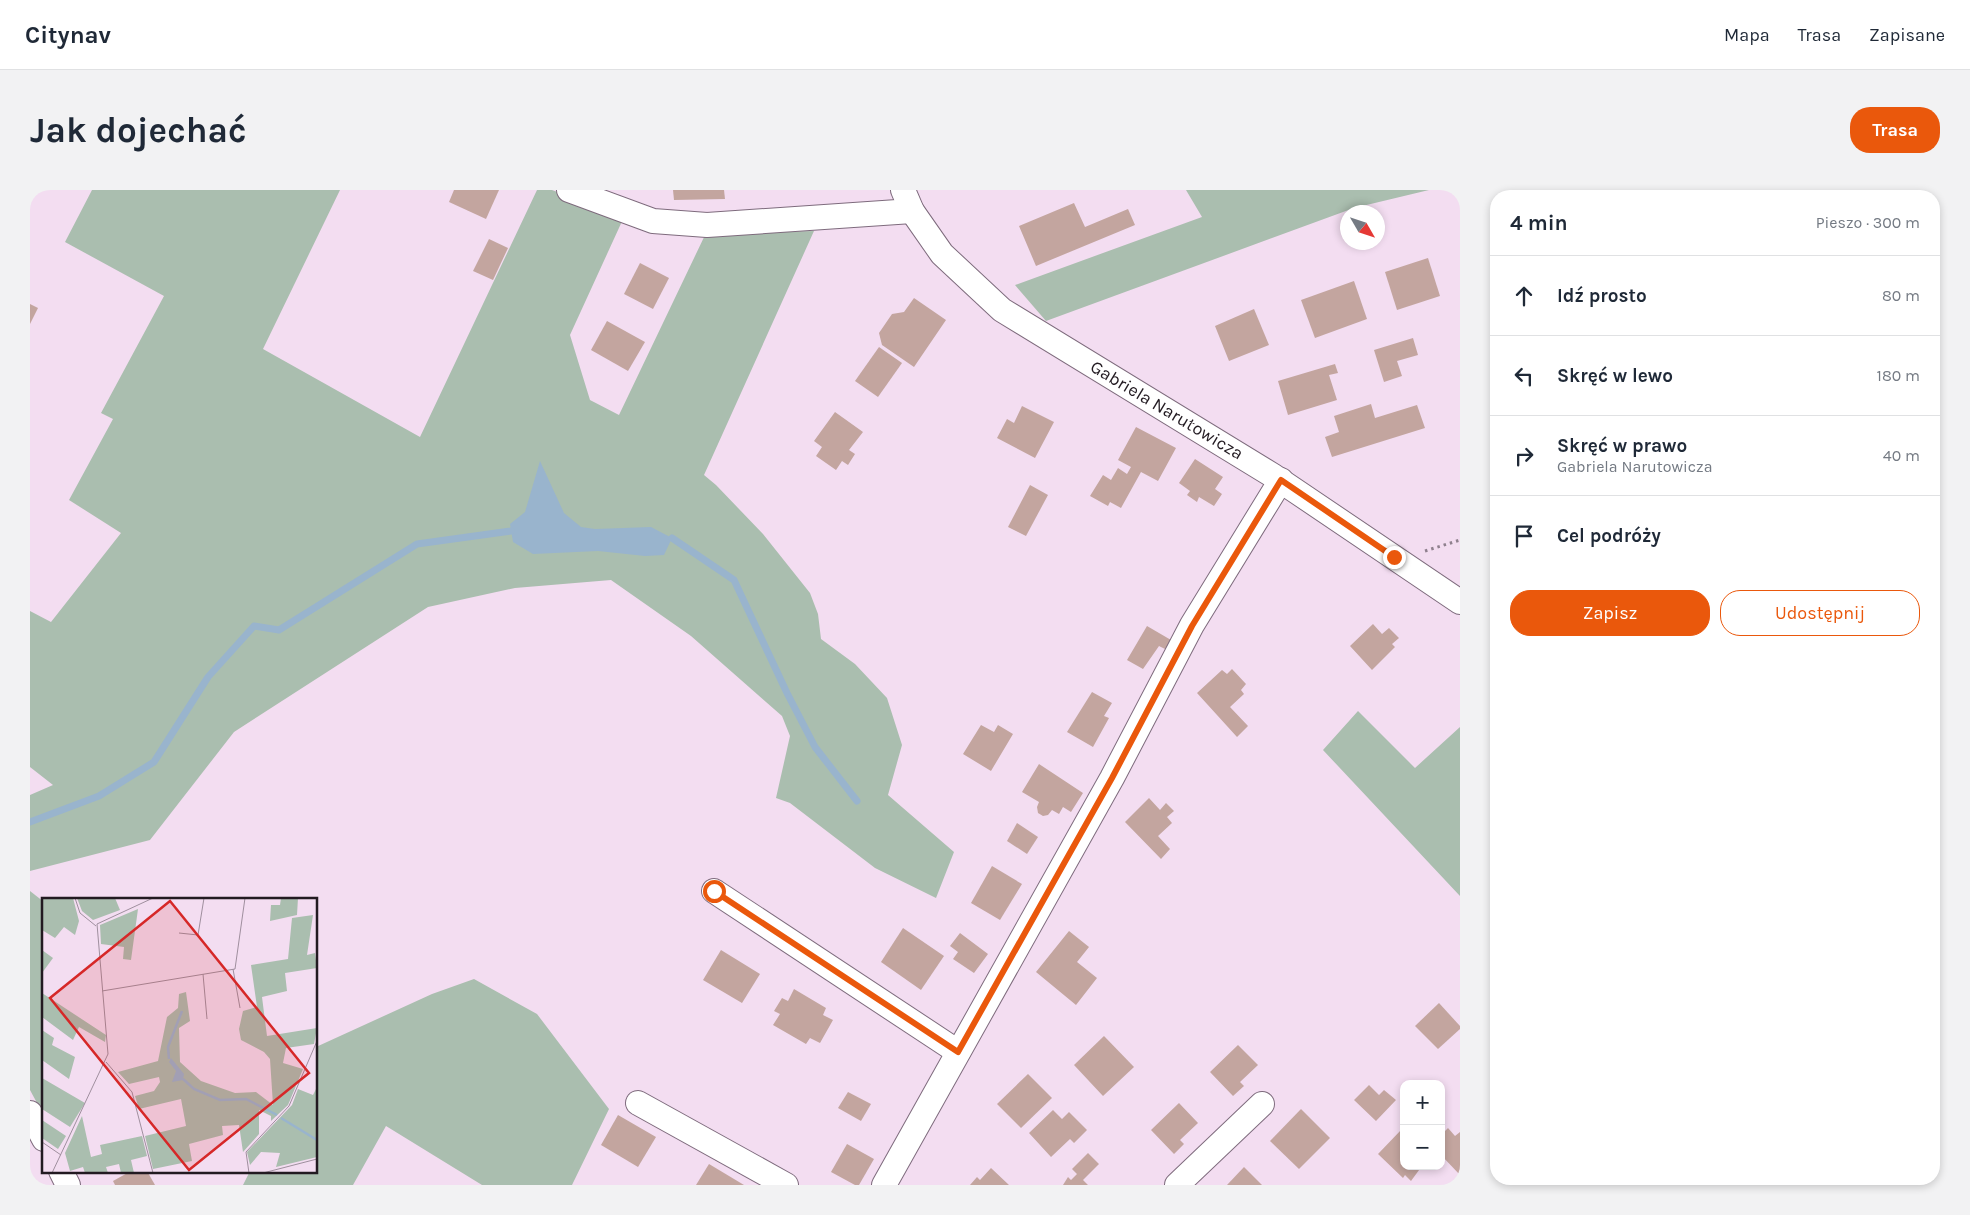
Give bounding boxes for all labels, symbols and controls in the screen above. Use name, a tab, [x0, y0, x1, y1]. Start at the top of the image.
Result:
text: Citynav	[25, 21, 111, 49]
text: Mapa	[1724, 24, 1770, 46]
text: Trasa	[1798, 24, 1841, 46]
text: Zapisane	[1869, 24, 1945, 46]
button: Trasa	[1850, 107, 1940, 153]
text: Jak dojechać	[30, 110, 246, 151]
north arrow	[1340, 205, 1385, 250]
text: 4 min	[1510, 211, 1568, 235]
text: Pieszo · 300 m	[1816, 213, 1920, 232]
icon: ahead	[1510, 282, 1538, 310]
text: Idź prosto	[1557, 285, 1647, 307]
text: 80 m	[1882, 286, 1920, 305]
street label: Gabriela Narutowicza	[1086, 356, 1248, 464]
icon: left	[1510, 362, 1538, 390]
text: Skręć w lewo	[1557, 365, 1673, 387]
text: 180 m	[1877, 366, 1920, 385]
text: Skręć w prawo	[1557, 435, 1687, 457]
icon: right	[1510, 442, 1538, 470]
text: 40 m	[1883, 446, 1920, 465]
text: Gabriela Narutowicza	[1557, 457, 1712, 476]
icon: arrive	[1510, 522, 1538, 550]
text: Cel podróży	[1557, 525, 1661, 547]
route end	[1383, 546, 1406, 569]
button: Zapisz	[1510, 590, 1710, 636]
button: Udostępnij	[1720, 590, 1920, 636]
route start	[703, 880, 726, 903]
inset map	[42, 898, 318, 1172]
map controls	[1400, 1080, 1445, 1170]
button: +	[1400, 1080, 1445, 1125]
button: −	[1400, 1125, 1445, 1170]

